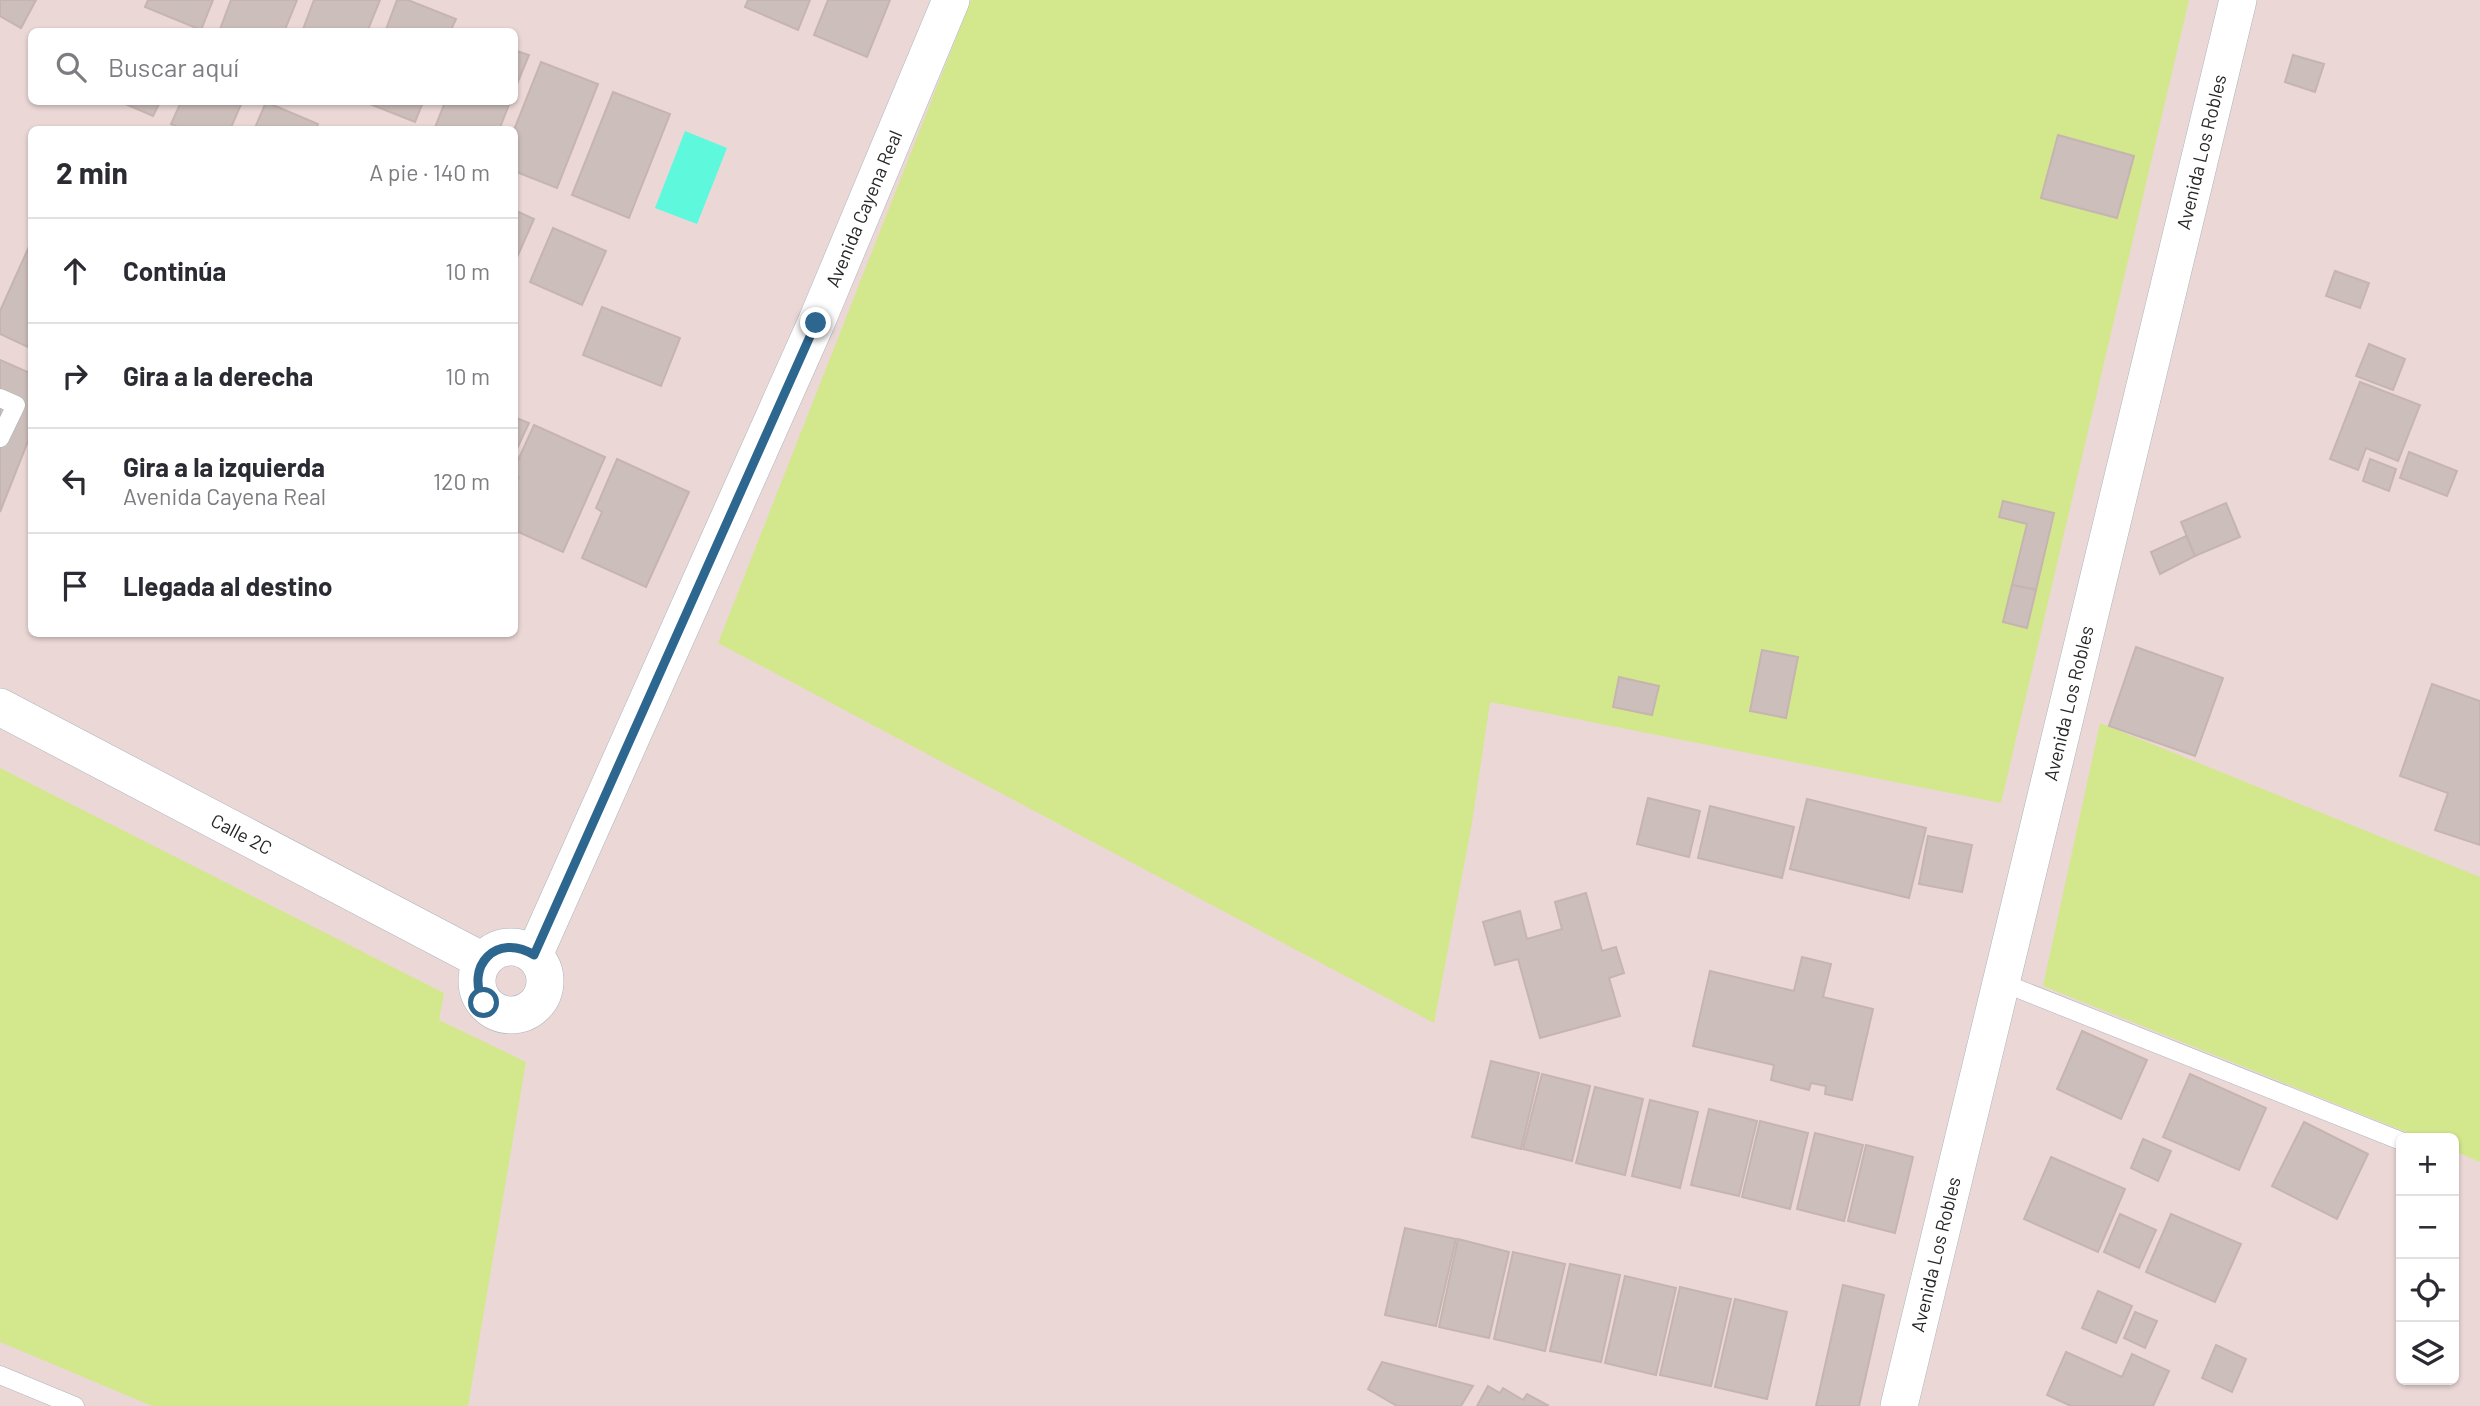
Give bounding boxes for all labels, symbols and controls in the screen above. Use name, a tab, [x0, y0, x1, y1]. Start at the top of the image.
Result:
search box	[28, 28, 518, 105]
icon: search	[52, 48, 90, 86]
text: Buscar aquí	[108, 51, 239, 82]
street label: Avenida Los Robles	[2171, 72, 2231, 232]
street label: Avenida Cayena Real	[820, 127, 906, 290]
text: 2 min	[56, 154, 128, 190]
text: A pie · 140 m	[369, 158, 490, 186]
icon: ahead	[56, 252, 94, 290]
text: Continúa	[123, 255, 226, 286]
text: 10 m	[445, 257, 490, 285]
route end	[800, 307, 831, 338]
icon: right	[56, 357, 94, 395]
text: Gira a la derecha	[123, 360, 313, 391]
text: 10 m	[445, 362, 490, 390]
text: Gira a la izquierda	[123, 451, 325, 482]
icon: left	[56, 462, 94, 500]
text: 120 m	[433, 467, 490, 495]
text: Avenida Cayena Real	[123, 482, 326, 510]
icon: arrive	[56, 567, 94, 605]
text: Llegada al destino	[123, 570, 332, 601]
street label: Avenida Los Robles	[2038, 623, 2098, 783]
street label: Calle 2C	[207, 808, 276, 859]
route start	[468, 987, 499, 1018]
map controls	[2396, 1133, 2459, 1385]
button: +	[2396, 1133, 2459, 1196]
street label: Avenida Los Robles	[1905, 1174, 1965, 1334]
button: −	[2396, 1196, 2459, 1259]
button: locate	[2396, 1259, 2459, 1322]
button: layers	[2396, 1322, 2459, 1385]

